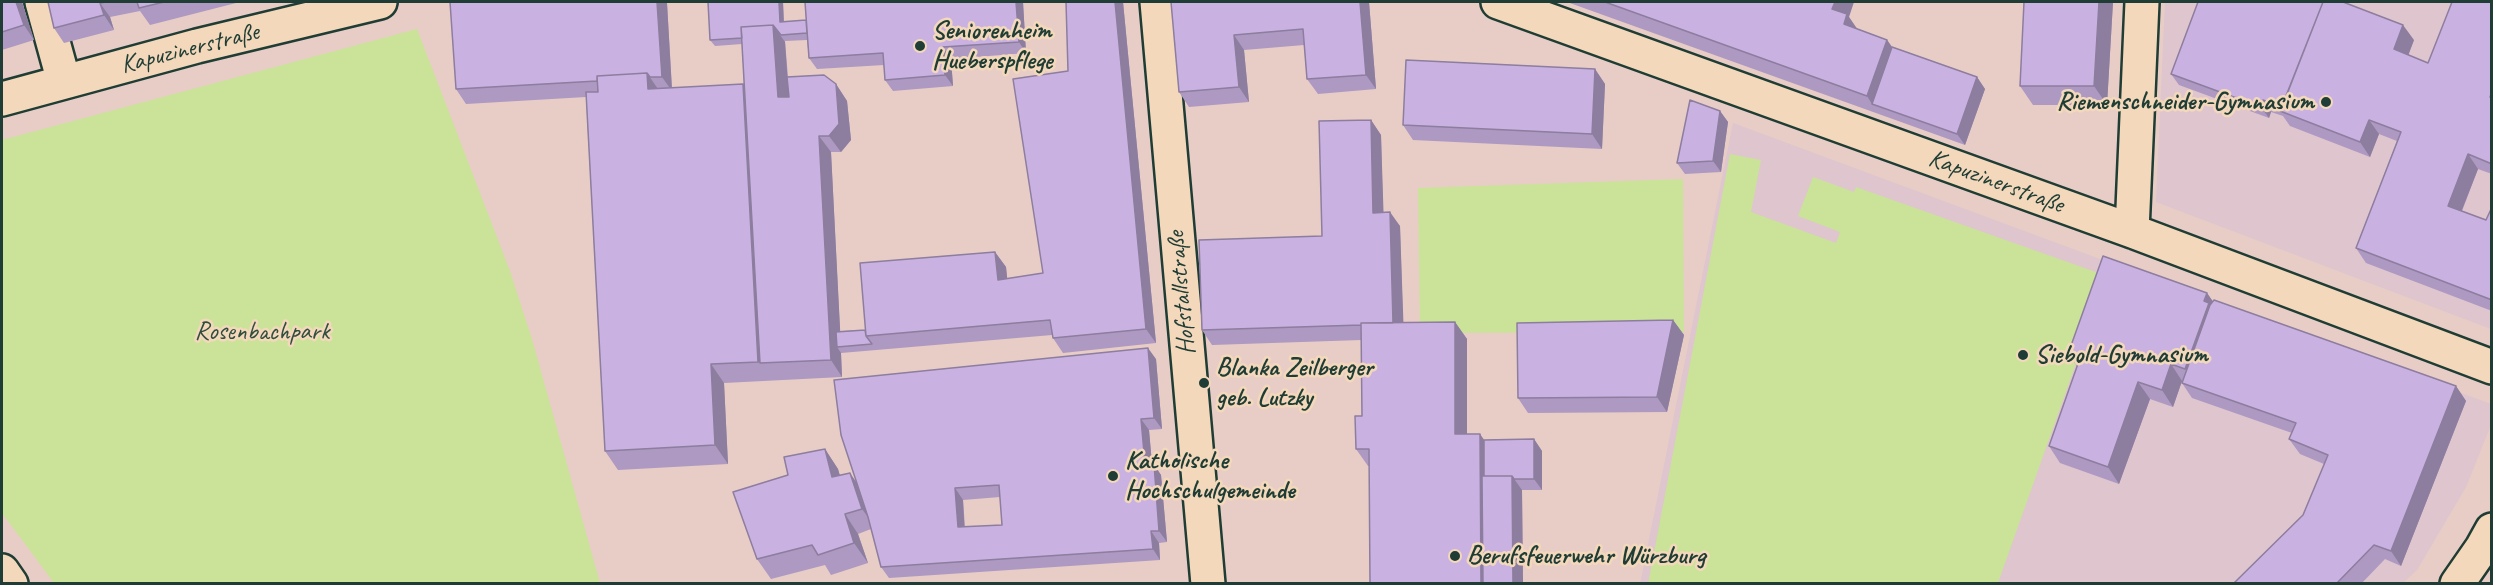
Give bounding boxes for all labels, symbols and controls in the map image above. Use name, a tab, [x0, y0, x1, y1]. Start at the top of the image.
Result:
place label: Seniorenheim Hueberspflege	[932, 15, 1053, 76]
street label: Kapuzinerstraße	[118, 17, 262, 81]
marker: Seniorenheim Hueberspflege	[913, 39, 927, 53]
place label: Riemenschneider-Gymnasium	[2056, 86, 2314, 118]
marker: Riemenschneider-Gymnasium	[2319, 95, 2333, 109]
street label: Kapuzinerstraße	[1924, 143, 2068, 221]
street label: Hofstallstraße	[1161, 230, 1203, 356]
park label: Rosenbachpark	[195, 316, 329, 348]
place label: Siebold-Gymnasium	[2035, 339, 2208, 371]
marker: Siebold-Gymnasium	[2016, 348, 2030, 362]
place label: Blanka Zeilberger geb. Lutzky	[1216, 352, 1373, 414]
marker: Blanka Zeilberger geb. Lutzky	[1197, 376, 1211, 390]
place label: Katholische Hochschulgemeinde	[1125, 445, 1295, 506]
marker: Katholische Hochschulgemeinde	[1106, 469, 1120, 483]
place label: Berufsfeuerwehr Würzburg	[1467, 540, 1705, 572]
marker: Berufsfeuerwehr Würzburg	[1448, 549, 1462, 563]

